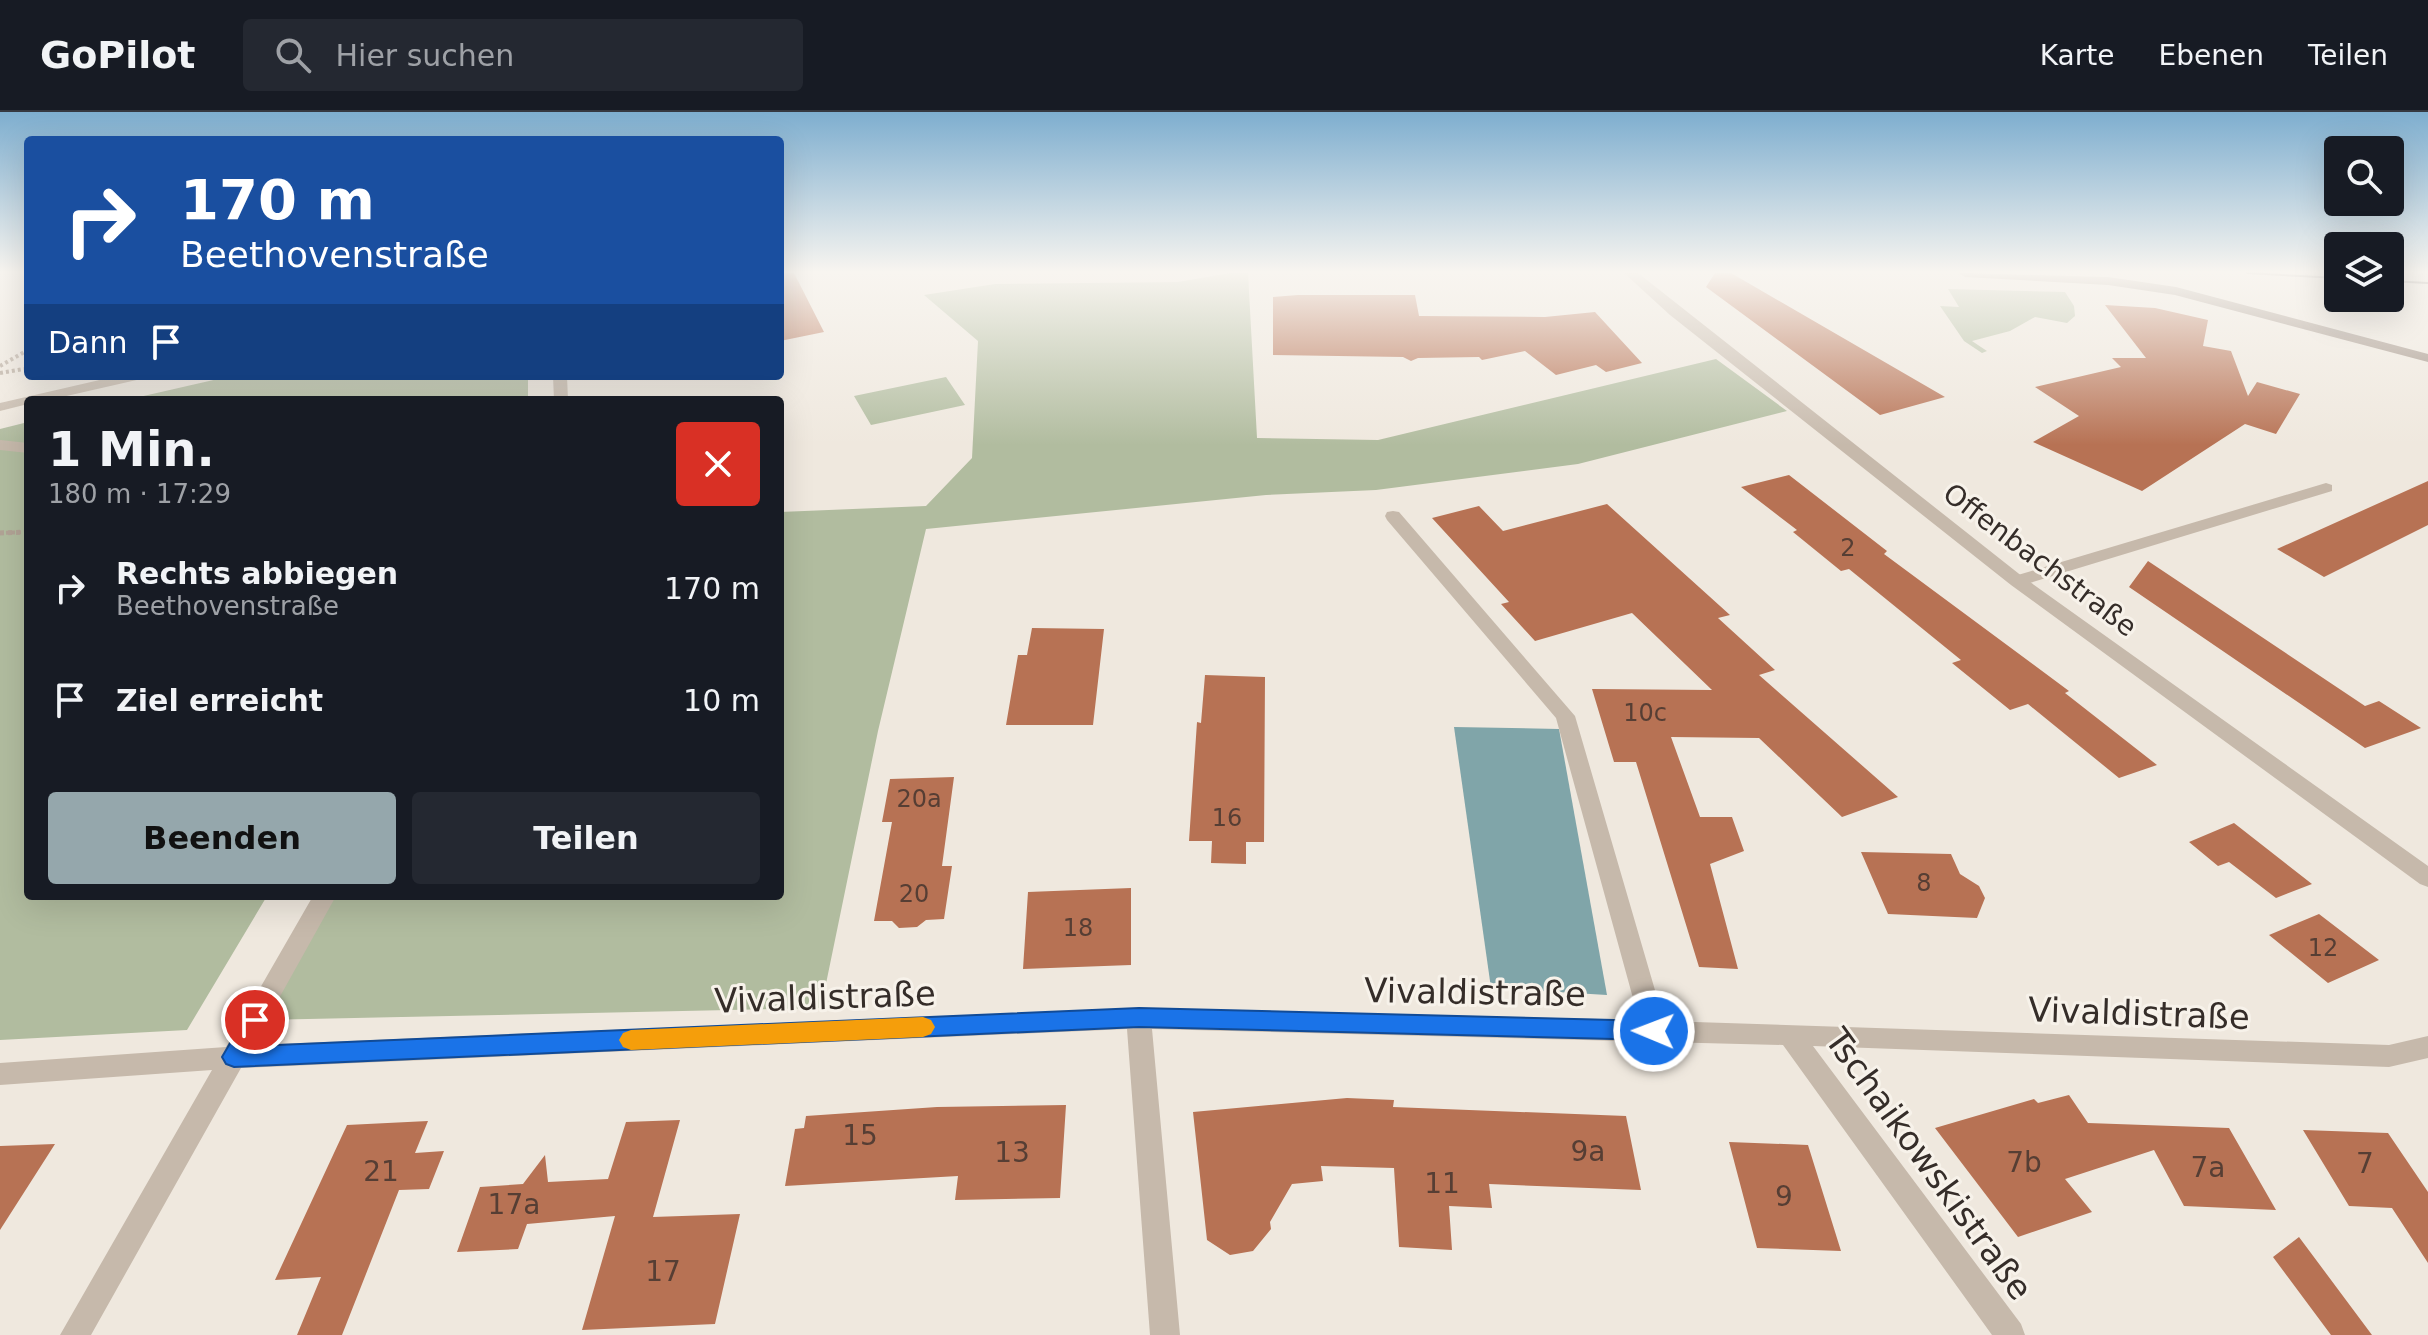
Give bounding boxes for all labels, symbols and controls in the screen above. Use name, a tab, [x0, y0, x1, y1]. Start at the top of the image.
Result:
search box	[243, 19, 803, 91]
text: GoPilot	[40, 33, 195, 77]
icon: search	[271, 33, 315, 77]
text: Hier suchen	[335, 38, 514, 73]
text: Karte	[2040, 39, 2114, 72]
text: Ebenen	[2158, 39, 2264, 72]
text: Teilen	[2308, 39, 2388, 72]
map controls	[2324, 136, 2404, 312]
button: search	[2324, 136, 2404, 216]
text: 170 m	[180, 167, 375, 232]
icon: right	[48, 168, 152, 272]
button: layers	[2324, 232, 2404, 312]
text: Beethovenstraße	[180, 234, 489, 275]
icon: arrive	[144, 320, 188, 364]
text: Dann	[48, 325, 128, 360]
text: 1 Min.	[48, 421, 215, 477]
button: close	[676, 422, 760, 506]
street label: Offenbachstraße	[1937, 477, 2143, 643]
text: 180 m · 17:29	[48, 479, 231, 509]
house number: 2	[1840, 534, 1856, 562]
text: Rechts abbiegen	[116, 556, 398, 591]
icon: right	[48, 566, 92, 610]
text: 170 m	[664, 571, 760, 606]
text: Beethovenstraße	[116, 591, 339, 621]
icon: arrive	[48, 678, 92, 722]
text: Ziel erreicht	[116, 683, 323, 718]
text: 10 m	[683, 683, 760, 718]
house number: 10c	[1623, 699, 1667, 727]
house number: 20a	[896, 785, 942, 813]
button: Beenden	[48, 792, 396, 884]
button: Teilen	[412, 792, 760, 884]
house number: 16	[1212, 804, 1242, 832]
house number: 8	[1916, 869, 1932, 897]
house number: 20	[899, 880, 929, 908]
house number: 18	[1063, 914, 1093, 942]
house number: 12	[2308, 934, 2338, 962]
street label: Vivaldistraße	[1364, 970, 1586, 1014]
street label: Vivaldistraße	[714, 973, 936, 1021]
pin	[221, 986, 289, 1054]
position arrow	[1612, 989, 1696, 1073]
street label: Vivaldistraße	[2028, 989, 2250, 1037]
icon: arrive	[233, 998, 277, 1042]
street label: Tschaikowskistraße	[1817, 1020, 2041, 1307]
house number: 15	[842, 1119, 878, 1152]
house number: 9a	[1571, 1135, 1605, 1168]
house number: 13	[994, 1136, 1030, 1169]
house number: 7b	[2006, 1146, 2042, 1179]
house number: 7	[2356, 1147, 2374, 1180]
house number: 7a	[2191, 1151, 2225, 1184]
house number: 21	[363, 1155, 399, 1188]
house number: 11	[1424, 1167, 1460, 1200]
house number: 9	[1775, 1180, 1793, 1213]
house number: 17a	[488, 1188, 540, 1221]
house number: 17	[645, 1255, 681, 1288]

